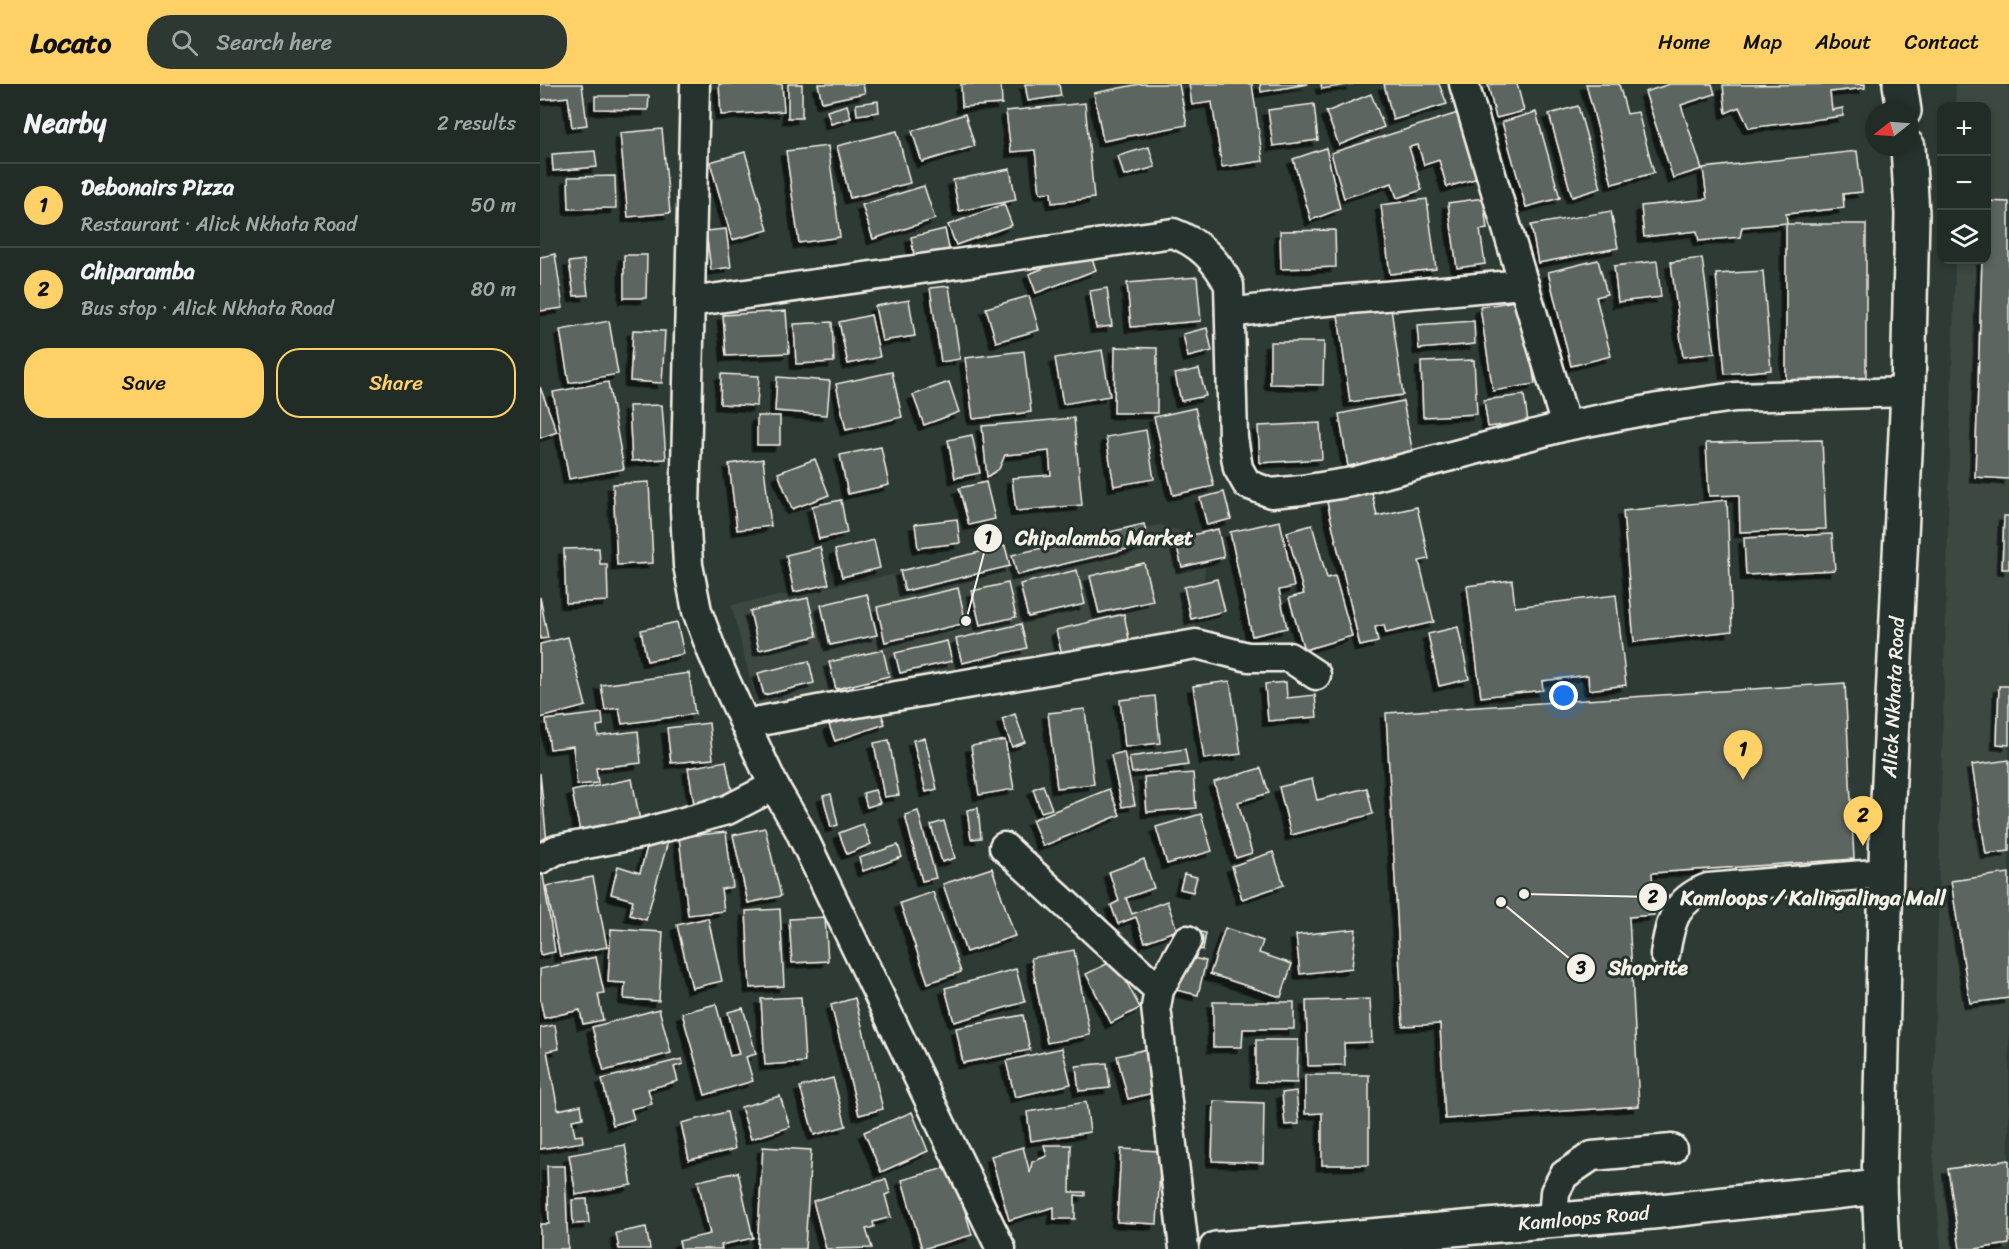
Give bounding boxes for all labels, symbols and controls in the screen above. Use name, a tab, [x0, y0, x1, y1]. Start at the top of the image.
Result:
search box	[147, 15, 567, 69]
text: Locato	[30, 18, 111, 67]
text: Search here	[216, 23, 332, 62]
text: Home	[1658, 23, 1710, 61]
text: Map	[1743, 23, 1782, 61]
text: About	[1815, 23, 1872, 61]
text: Contact	[1905, 23, 1979, 61]
icon: search	[168, 26, 201, 59]
text: Nearby	[24, 100, 106, 146]
north arrow	[1865, 102, 1919, 156]
map controls	[1937, 102, 1991, 264]
button: +	[1937, 102, 1991, 156]
text: 2 results	[437, 106, 516, 141]
button: −	[1937, 156, 1991, 210]
text: Debonairs Pizza	[81, 168, 234, 207]
text: 1	[39, 188, 48, 223]
text: 50 m	[471, 188, 516, 223]
text: Restaurant · Alick Nkhata Road	[81, 207, 357, 242]
button: layers	[1937, 210, 1991, 264]
text: Chiparamba	[81, 252, 195, 291]
text: 2	[38, 272, 49, 307]
text: 80 m	[471, 272, 516, 307]
text: Bus stop · Alick Nkhata Road	[81, 291, 334, 326]
button: Save	[24, 348, 264, 418]
button: Share	[276, 348, 516, 418]
callout: Chipalamba Market	[973, 519, 1205, 558]
text: Chipalamba Market	[1014, 519, 1194, 557]
text: 1	[984, 522, 992, 554]
street label: Alick Nkhata Road	[1872, 615, 1915, 780]
your location	[1549, 681, 1578, 710]
pin: 1	[1724, 730, 1762, 780]
pin: 2	[1844, 796, 1882, 846]
callout: Kamloops / Kalingalinga Mall	[1638, 878, 1958, 917]
text: Kamloops / Kalingalinga Mall	[1679, 879, 1947, 917]
text: 2	[1647, 881, 1659, 913]
callout: Shoprite	[1566, 949, 1700, 988]
text: Shoprite	[1607, 949, 1689, 987]
text: 3	[1575, 952, 1586, 984]
street label: Kamloops Road	[1517, 1195, 1652, 1241]

